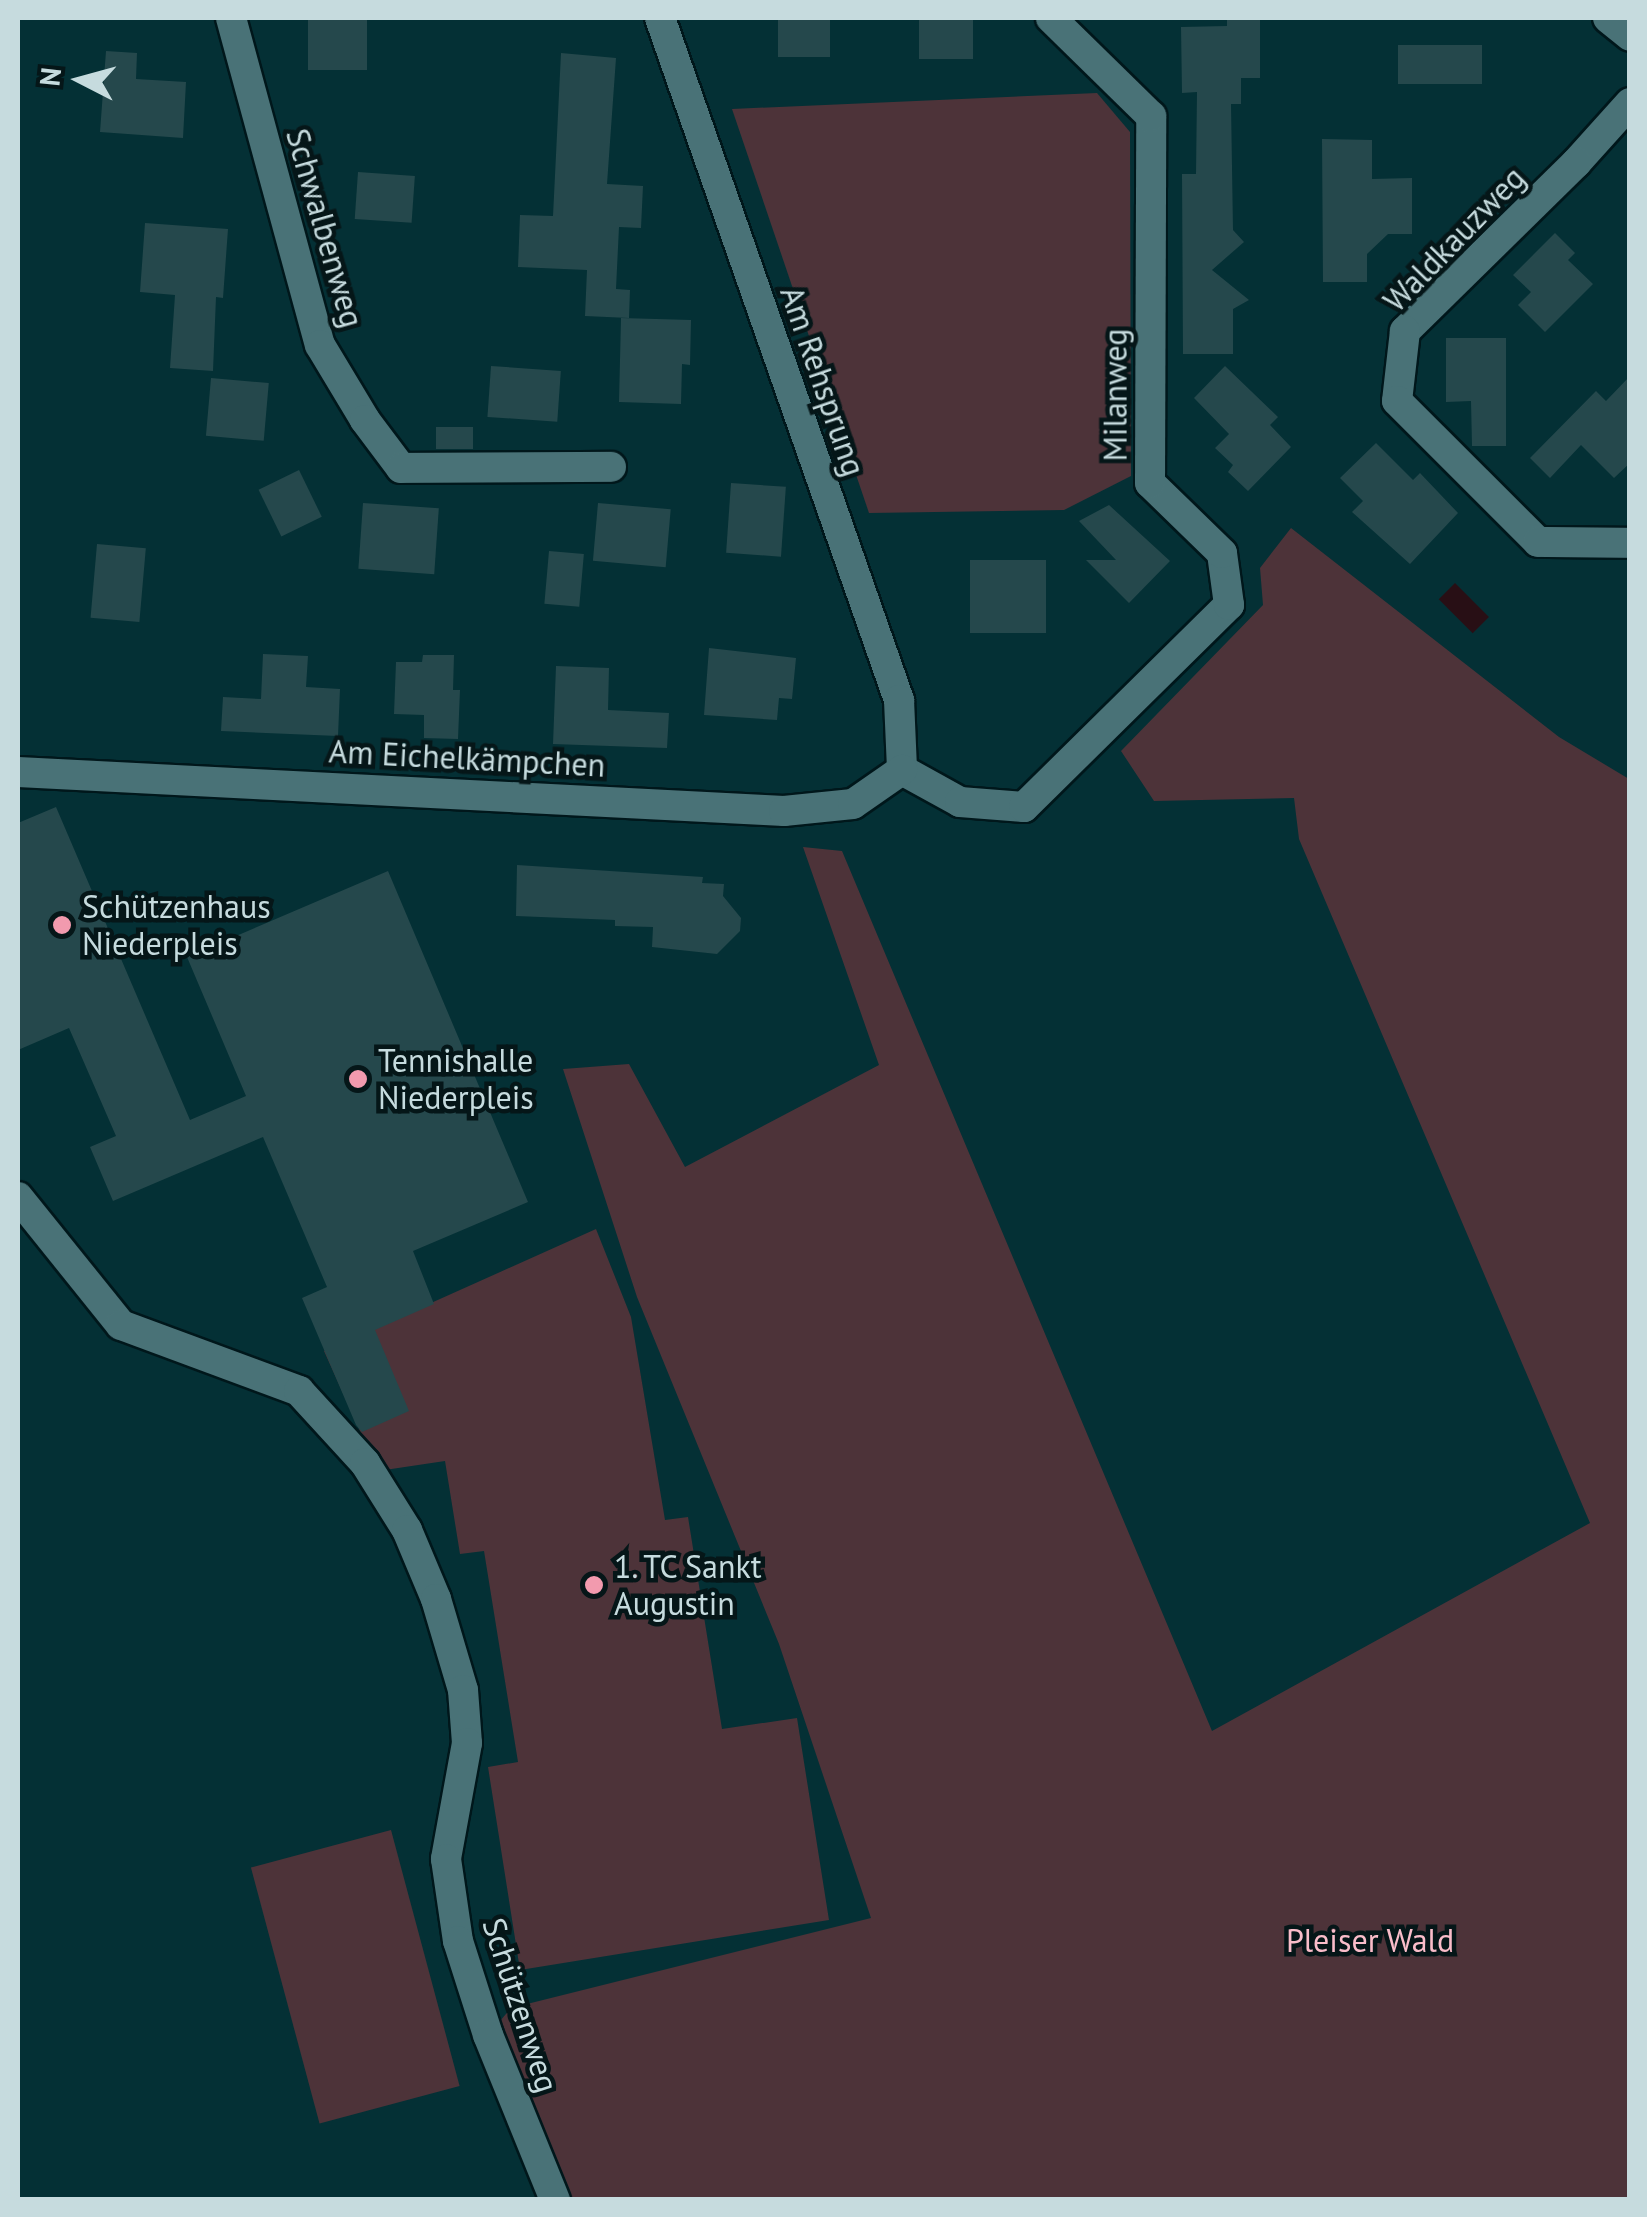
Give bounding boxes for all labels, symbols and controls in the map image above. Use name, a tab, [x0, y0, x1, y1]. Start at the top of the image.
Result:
north arrow	[30, 30, 130, 130]
text: N	[30, 66, 69, 88]
street label: Schwalbenweg	[278, 124, 372, 332]
street label: Waldkauzweg	[1375, 159, 1533, 319]
street label: Am Rehsprung	[773, 281, 873, 481]
street label: Milanweg	[1096, 329, 1134, 461]
street label: Am Eichelkämpchen	[328, 732, 606, 784]
place label: Schützenhaus Niederpleis	[82, 888, 271, 963]
marker: Schützenhaus Niederpleis	[51, 914, 73, 936]
place label: Tennishalle Niederpleis	[378, 1042, 534, 1117]
marker: Tennishalle Niederpleis	[347, 1068, 369, 1090]
place label: 1. TC Sankt Augustin	[614, 1548, 766, 1623]
marker: 1. TC Sankt Augustin	[583, 1574, 605, 1596]
street label: Schützenweg	[475, 1913, 567, 2097]
park label: Pleiser Wald	[1286, 1921, 1454, 1959]

